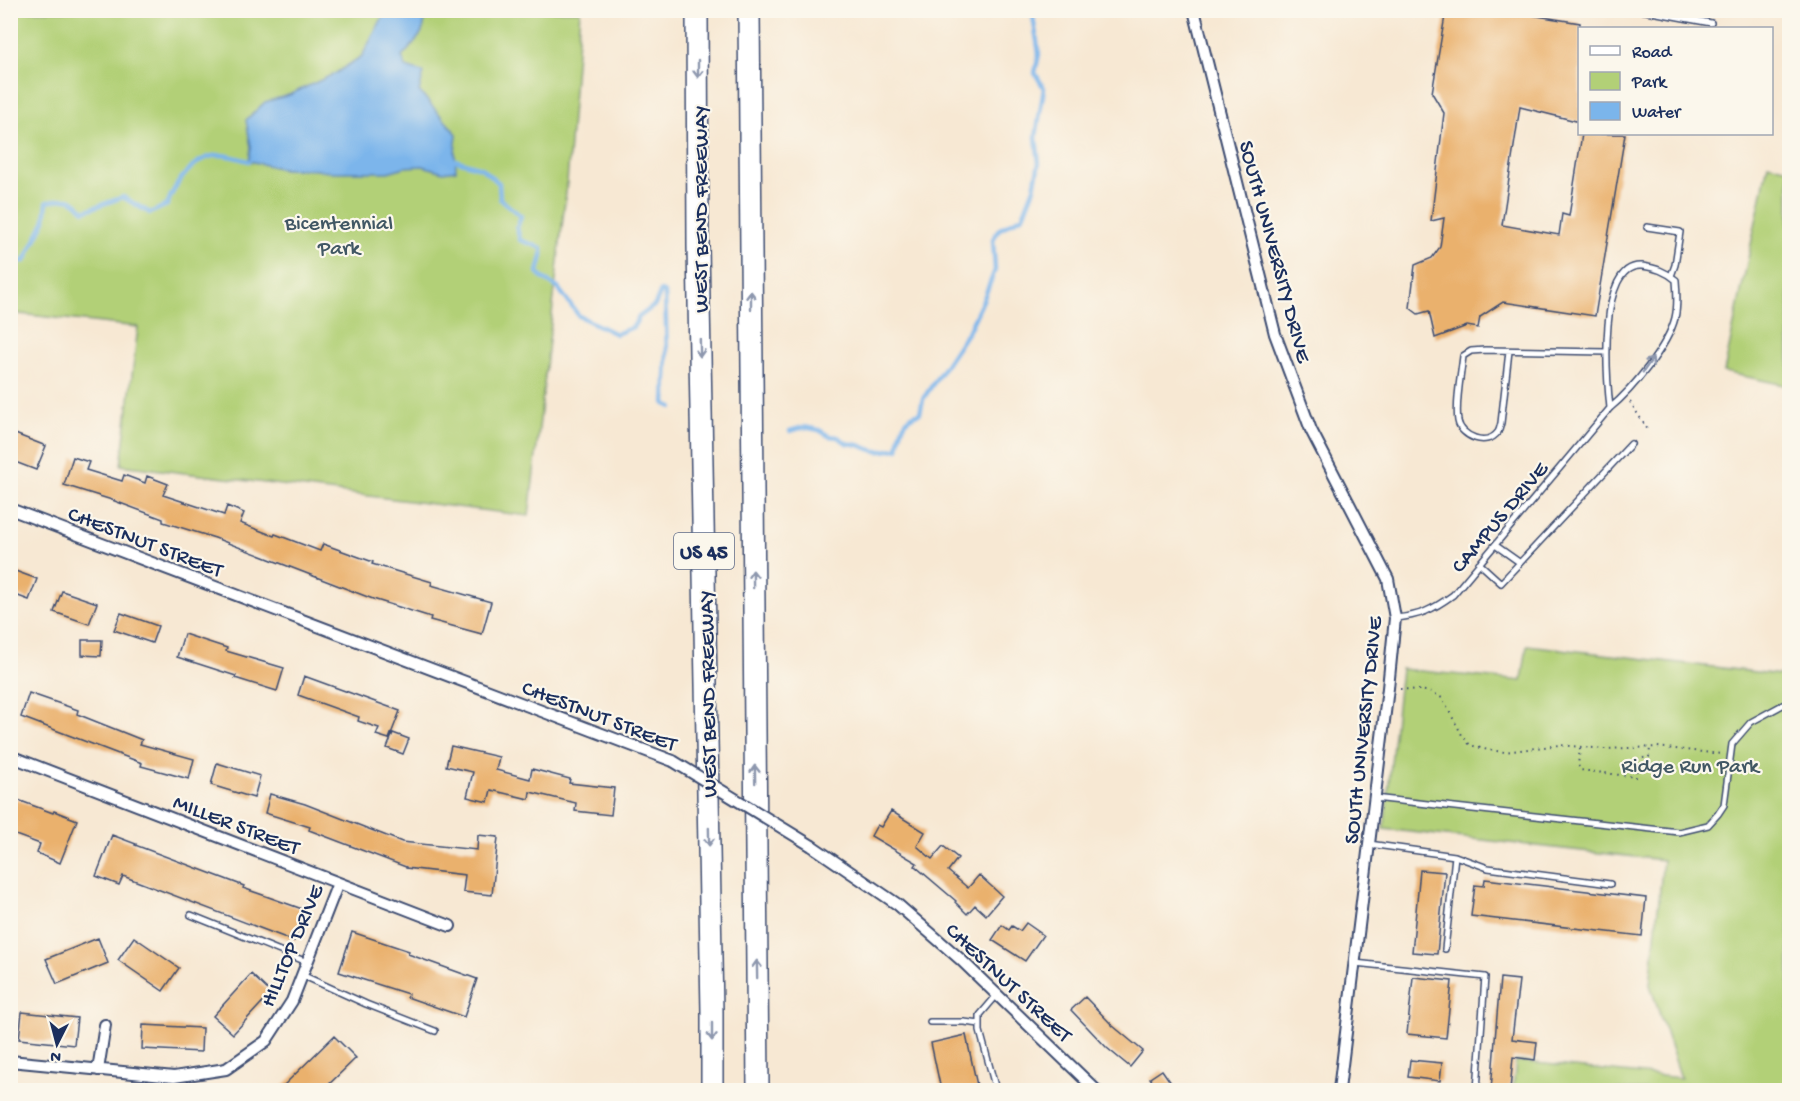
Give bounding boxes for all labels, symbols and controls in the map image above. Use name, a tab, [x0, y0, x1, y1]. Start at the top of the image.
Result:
legend	[1578, 27, 1773, 135]
text: Road	[1632, 43, 1673, 64]
one-way arrow	[692, 58, 704, 78]
text: Park	[1631, 73, 1668, 94]
text: Water	[1632, 103, 1682, 124]
street label: WEST BEND FREEWAY	[690, 105, 716, 313]
street label: SOUTH UNIVERSITY DRIVE	[1231, 138, 1316, 367]
park label: Bicentennial Park	[284, 212, 393, 263]
one-way arrow	[745, 291, 757, 311]
one-way arrow	[694, 337, 706, 357]
one-way arrow	[1642, 357, 1654, 373]
street label: CAMPUS DRIVE	[1447, 457, 1556, 580]
street label: CHESTNUT STREET	[64, 502, 227, 586]
road number: US 45	[674, 533, 734, 569]
one-way arrow	[748, 570, 759, 590]
street label: WEST BEND FREEWAY	[695, 590, 725, 798]
street label: SOUTH UNIVERSITY DRIVE	[1340, 614, 1390, 845]
street label: CHESTNUT STREET	[518, 676, 681, 760]
park label: Ridge Run Park	[1621, 755, 1761, 781]
one-way arrow	[750, 765, 761, 785]
street label: MILLER STREET	[169, 791, 304, 863]
one-way arrow	[703, 826, 715, 846]
street label: HILLTOP DRIVE	[256, 880, 332, 1012]
street label: CHESTNUT STREET	[939, 919, 1077, 1050]
one-way arrow	[752, 960, 763, 980]
north arrow	[27, 1014, 87, 1074]
one-way arrow	[706, 1021, 718, 1041]
text: N	[49, 1045, 62, 1065]

